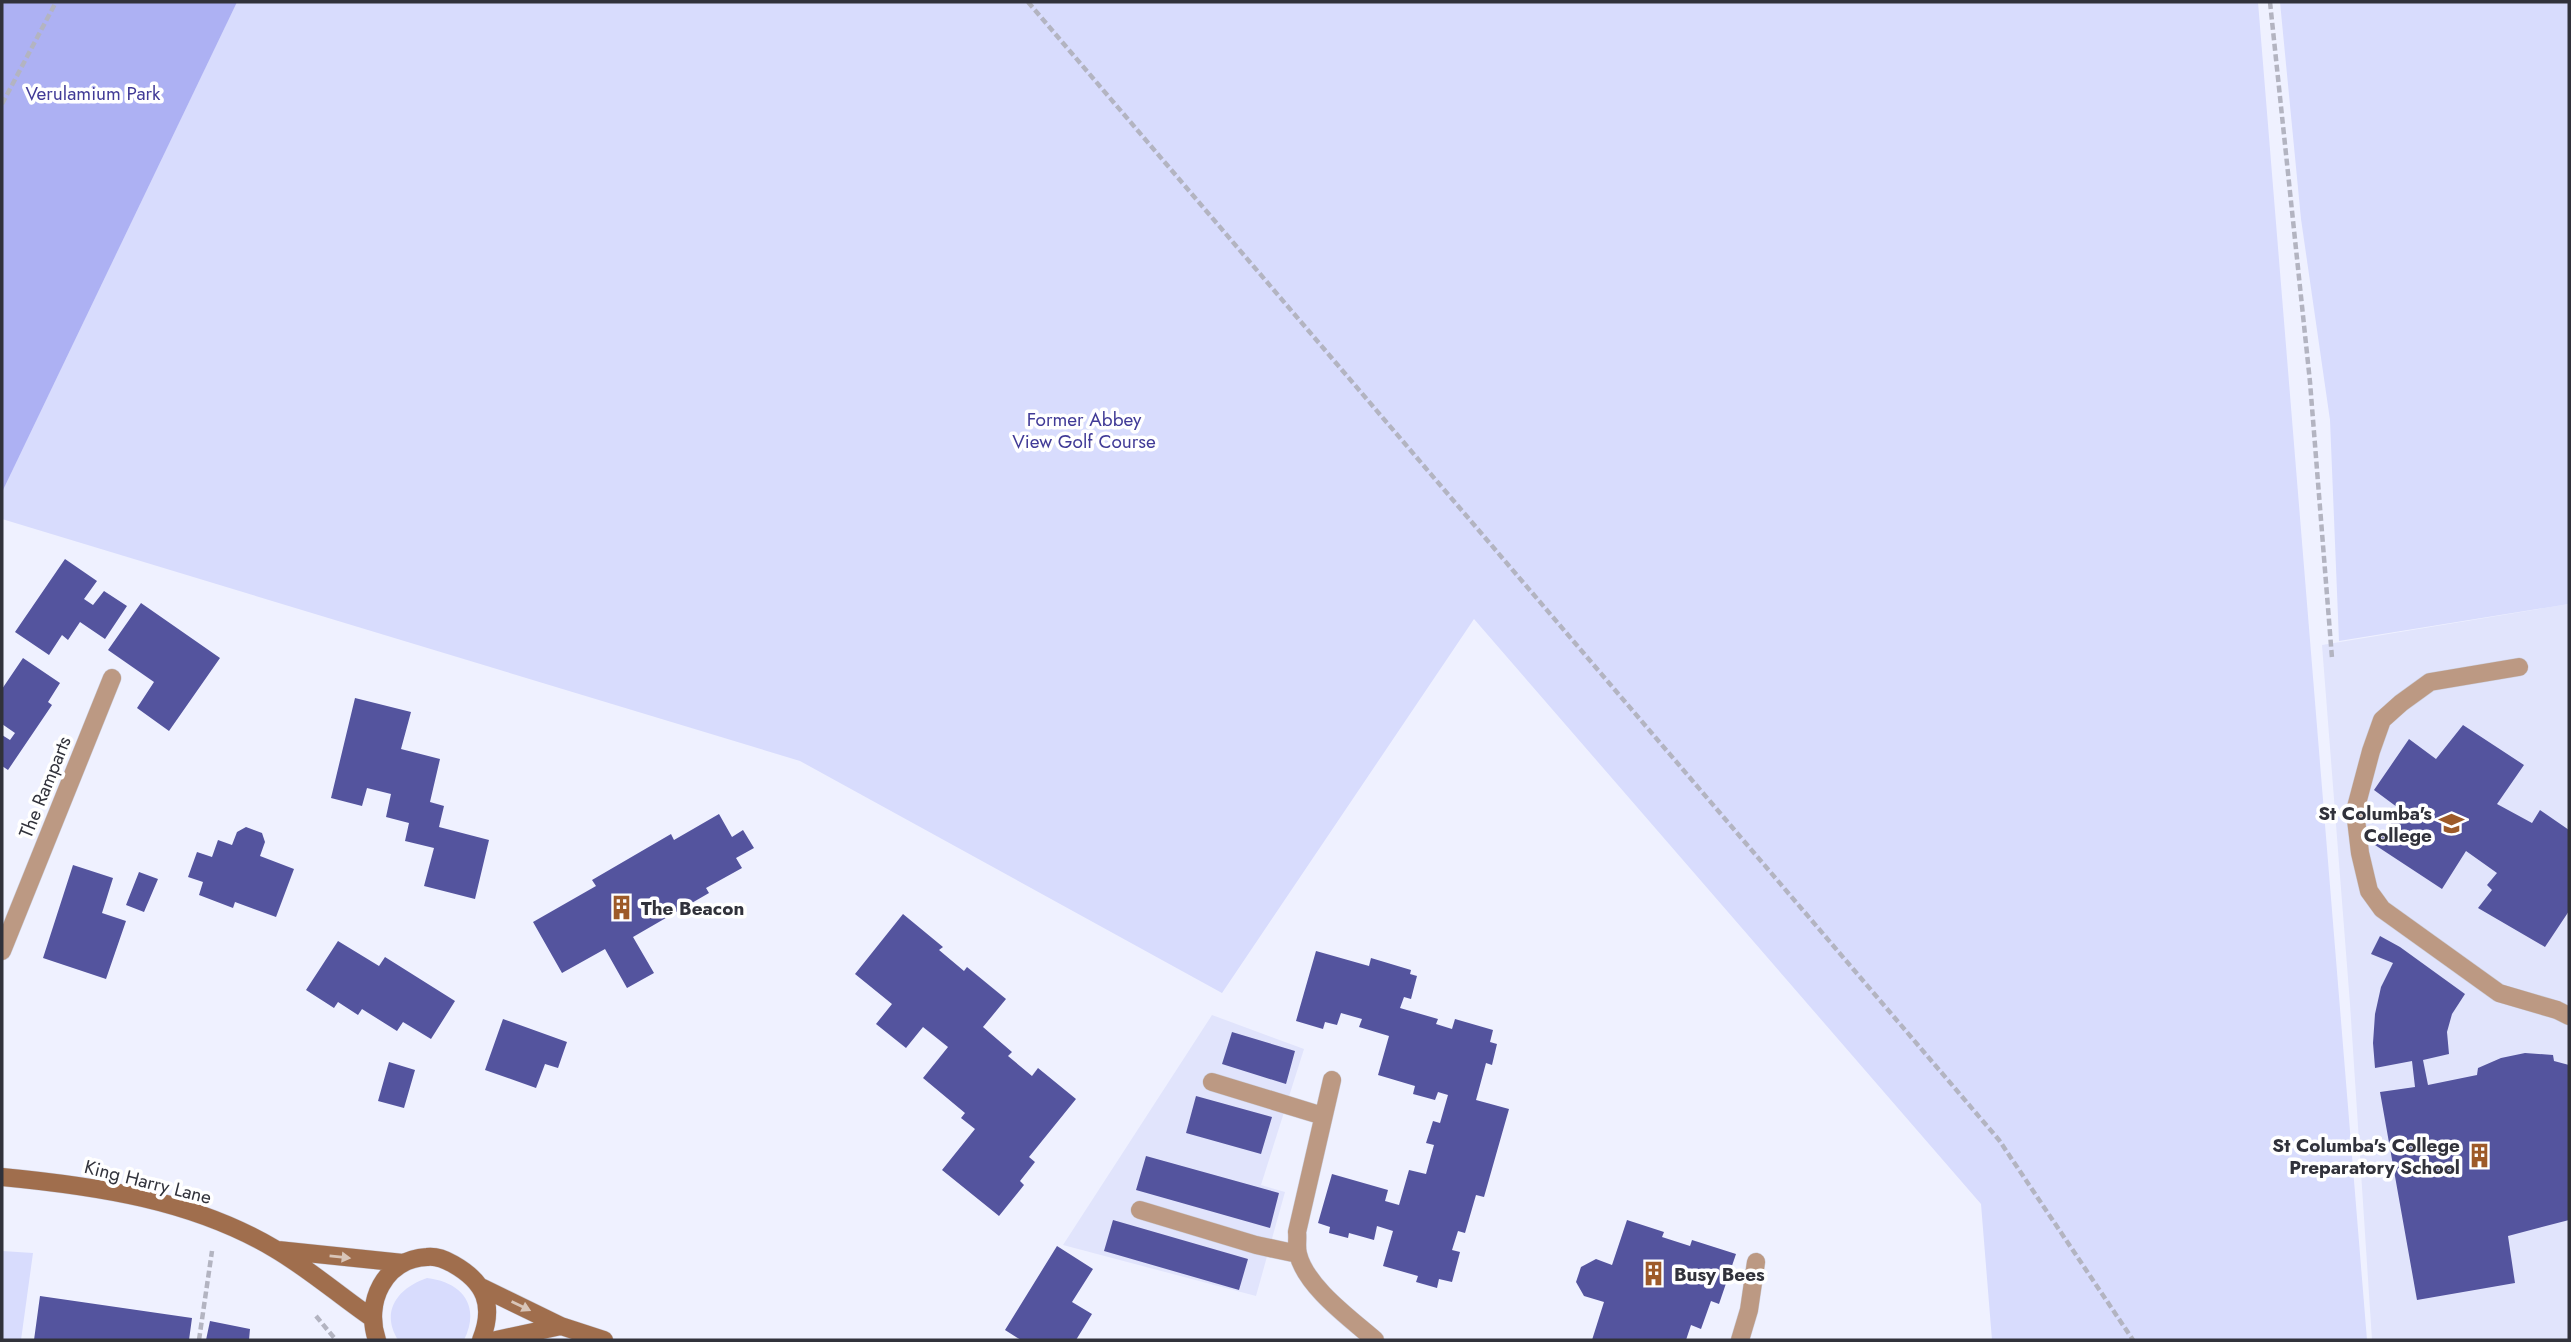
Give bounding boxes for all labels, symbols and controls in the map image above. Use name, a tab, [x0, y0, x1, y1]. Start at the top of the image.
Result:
park label: Verulamium Park	[26, 80, 161, 107]
park label: Former Abbey View Golf Course	[1012, 406, 1156, 455]
street label: The Ramparts	[12, 732, 78, 842]
place label: St Columba's College	[2318, 800, 2432, 849]
school or university icon: St Columba's College	[2438, 810, 2466, 838]
building icon: The Beacon	[607, 894, 635, 922]
place label: The Beacon	[641, 895, 744, 922]
place label: St Columba's College Preparatory School	[2272, 1132, 2460, 1181]
building icon: St Columba's College Preparatory School	[2466, 1142, 2494, 1170]
street label: King Harry Lane	[82, 1153, 215, 1211]
one-way arrow	[329, 1251, 351, 1262]
building icon: Busy Bees	[1640, 1260, 1668, 1288]
place label: Busy Bees	[1674, 1261, 1765, 1288]
one-way arrow	[511, 1301, 531, 1312]

